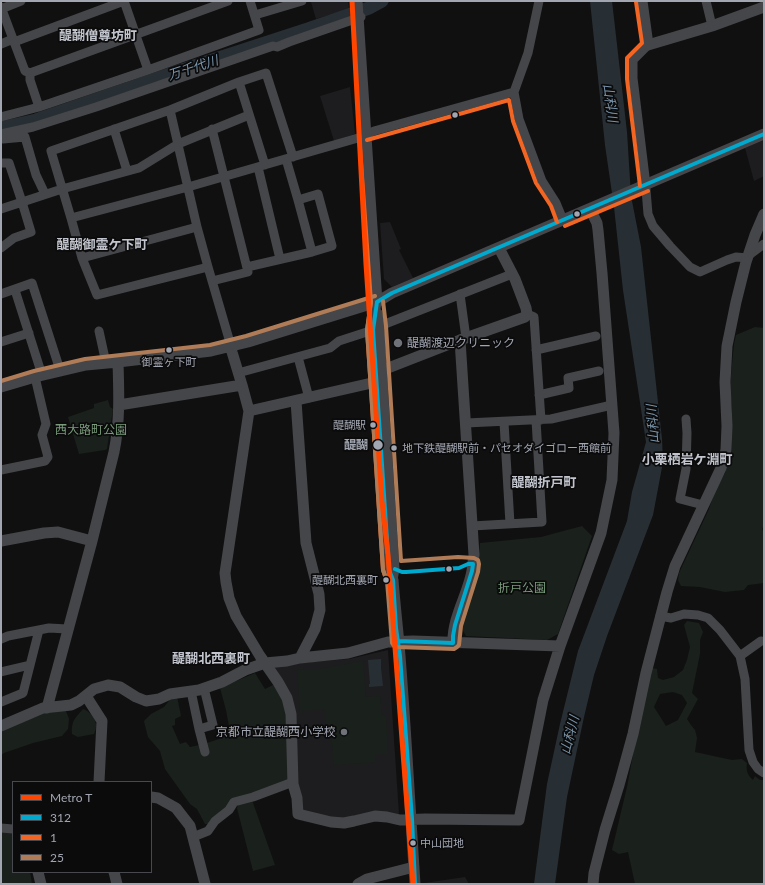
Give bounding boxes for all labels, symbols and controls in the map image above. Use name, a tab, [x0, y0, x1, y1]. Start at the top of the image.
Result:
district label: 醍醐僧尊坊町	[59, 28, 137, 44]
water label: 万千代川	[166, 53, 220, 83]
water label: 山科川	[600, 83, 620, 123]
unlabelled marker	[450, 110, 460, 120]
unlabelled marker	[572, 209, 582, 219]
district label: 醍醐御霊ケ下町	[57, 237, 147, 253]
place label: 醍醐渡辺クリニック	[407, 336, 515, 350]
marker: 醍醐渡辺クリニック	[392, 337, 404, 349]
marker: 御霊ヶ下町	[164, 345, 174, 355]
place label: 御霊ヶ下町	[142, 355, 196, 369]
water label: 山科川	[644, 404, 662, 444]
place label: 醍醐駅	[333, 418, 366, 432]
marker: 醍醐駅	[368, 420, 378, 430]
park label: 西大路町公園	[55, 423, 127, 437]
place label: 醍醐	[344, 438, 368, 452]
marker: 醍醐	[371, 438, 385, 452]
place label: 地下鉄醍醐駅前・パセオダイゴロー西館前	[402, 441, 611, 455]
marker: 地下鉄醍醐駅前・パセオダイゴロー西館前	[389, 443, 399, 453]
district label: 小栗栖岩ケ淵町	[642, 452, 732, 468]
district label: 醍醐折戸町	[512, 475, 576, 491]
unlabelled marker	[444, 564, 454, 574]
place label: 醍醐北西裏町	[312, 573, 378, 587]
marker: 醍醐北西裏町	[381, 575, 391, 585]
park label: 折戸公園	[498, 581, 546, 595]
district label: 醍醐北西裏町	[172, 651, 250, 667]
water label: 山科川	[558, 714, 582, 756]
place label: 京都市立醍醐西小学校	[216, 725, 336, 739]
marker: 京都市立醍醐西小学校	[339, 727, 349, 737]
legend	[12, 781, 152, 873]
text: Metro T	[50, 790, 92, 805]
text: 312	[50, 810, 71, 825]
text: 1	[50, 830, 57, 845]
place label: 中山団地	[420, 836, 464, 850]
marker: 中山団地	[408, 838, 418, 848]
text: 25	[50, 850, 64, 865]

